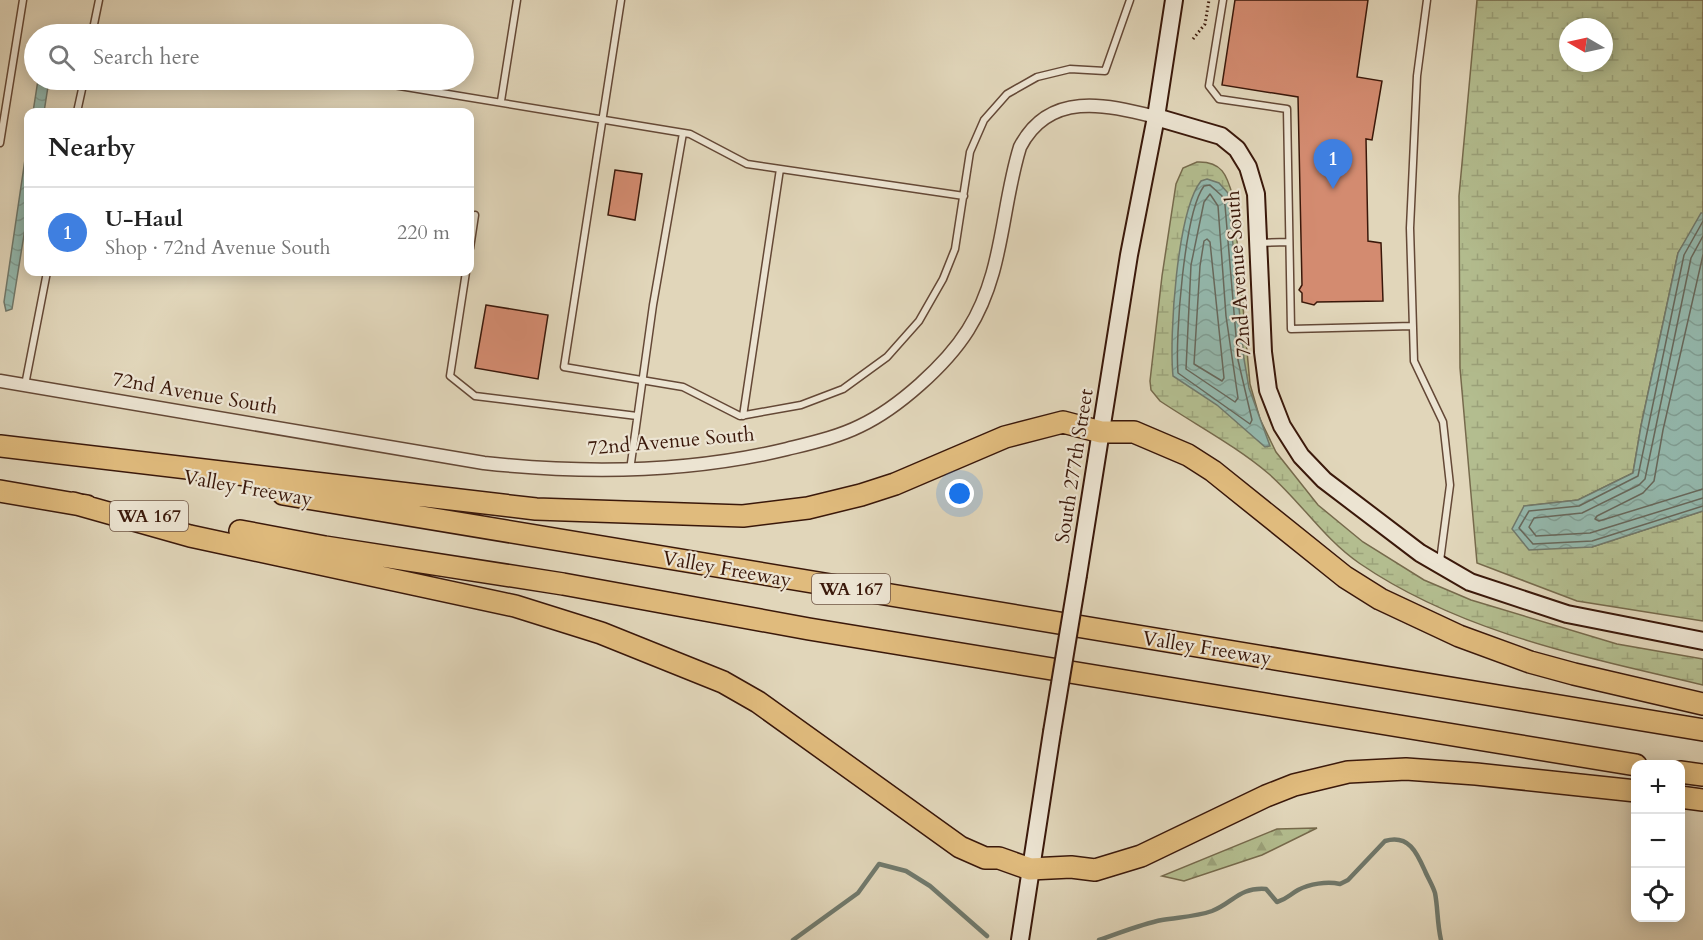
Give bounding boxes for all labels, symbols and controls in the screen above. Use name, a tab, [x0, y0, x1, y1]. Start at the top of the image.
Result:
north arrow	[1559, 18, 1613, 72]
search box	[24, 24, 474, 90]
icon: search	[45, 41, 78, 74]
text: Search here	[93, 42, 200, 72]
text: Nearby	[48, 130, 136, 165]
pin: 1	[1314, 140, 1352, 189]
street label: 72nd Avenue South	[1219, 190, 1257, 358]
text: U-Haul	[105, 204, 183, 234]
text: 1	[62, 219, 73, 246]
text: 220 m	[397, 219, 450, 246]
text: Shop · 72nd Avenue South	[105, 234, 330, 261]
street label: 72nd Avenue South	[110, 365, 280, 421]
street label: South 277th Street	[1048, 386, 1100, 545]
street label: 72nd Avenue South	[587, 420, 755, 462]
street label: Valley Freeway	[181, 463, 315, 513]
your location	[945, 479, 974, 508]
road number: WA 167	[110, 501, 188, 531]
street label: Valley Freeway	[660, 544, 794, 594]
road number: WA 167	[812, 574, 890, 604]
street label: Valley Freeway	[1140, 624, 1274, 672]
map controls	[1631, 760, 1685, 922]
button: +	[1631, 760, 1685, 814]
button: −	[1631, 814, 1685, 868]
button: locate	[1631, 868, 1685, 922]

